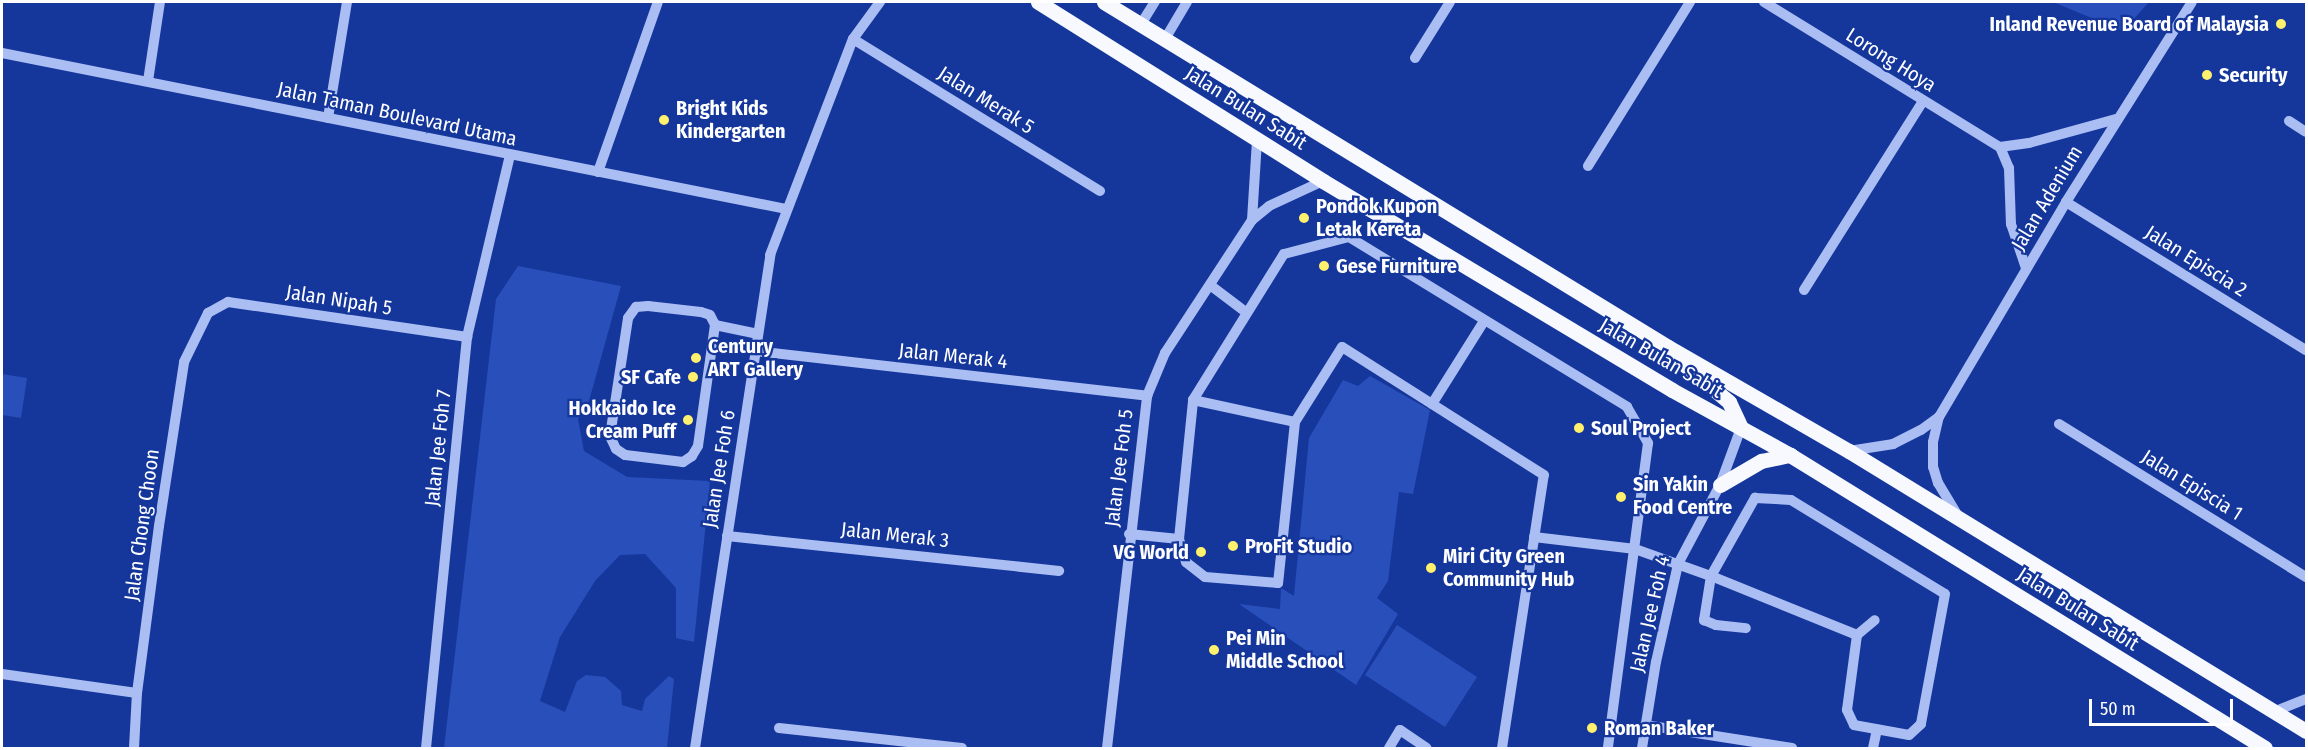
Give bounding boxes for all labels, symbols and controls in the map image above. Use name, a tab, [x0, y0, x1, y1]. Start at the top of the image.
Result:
place label: Inland Revenue Board of Malaysia	[1990, 12, 2269, 36]
marker: Inland Revenue Board of Malaysia	[2274, 17, 2288, 31]
street label: Lorong Hoya	[1842, 23, 1940, 97]
street label: Jalan Merak 5	[934, 61, 1038, 139]
street label: Jalan Bulan Sabit	[1181, 61, 1311, 155]
place label: Security	[2219, 63, 2287, 87]
marker: Security	[2200, 68, 2214, 82]
street label: Jalan Taman Boulevard Utama	[275, 77, 519, 151]
place label: Bright Kids Kindergarten	[676, 96, 785, 143]
marker: Bright Kids Kindergarten	[657, 113, 671, 127]
street label: Jalan Adenium	[2006, 141, 2088, 255]
place label: Pondok Kupon Letak Kereta	[1316, 195, 1437, 242]
marker: Pondok Kupon Letak Kereta	[1297, 211, 1311, 225]
street label: Jalan Episcia 2	[2141, 220, 2251, 302]
place label: Gese Furniture	[1336, 254, 1457, 278]
marker: Gese Furniture	[1317, 259, 1331, 273]
street label: Jalan Nipah 5	[284, 280, 394, 320]
street label: Jalan Bulan Sabit	[1595, 313, 1727, 403]
place label: Century ART Gallery	[708, 334, 803, 381]
street label: Jalan Merak 4	[897, 338, 1009, 374]
marker: Century ART Gallery	[689, 351, 703, 365]
place label: SF Cafe	[621, 365, 681, 389]
marker: SF Cafe	[686, 370, 700, 384]
street label: Jalan Jee Foh 7	[420, 389, 456, 507]
place label: Hokkaido Ice Cream Puff	[569, 396, 676, 443]
street label: Jalan Jee Foh 6	[698, 408, 740, 530]
street label: Jalan Jee Foh 5	[1100, 408, 1138, 528]
marker: Hokkaido Ice Cream Puff	[681, 413, 695, 427]
place label: Soul Project	[1591, 416, 1691, 440]
marker: Soul Project	[1572, 421, 1586, 435]
street label: Jalan Episcia 1	[2137, 444, 2247, 526]
street label: Jalan Chong Choon	[119, 448, 165, 602]
place label: Sin Yakin Food Centre	[1633, 473, 1732, 520]
marker: Sin Yakin Food Centre	[1614, 490, 1628, 504]
street label: Jalan Merak 3	[840, 517, 950, 553]
place label: ProFit Studio	[1245, 534, 1352, 558]
marker: ProFit Studio	[1226, 539, 1240, 553]
place label: VG World	[1113, 540, 1189, 564]
place label: Miri City Green Community Hub	[1443, 544, 1574, 591]
marker: VG World	[1194, 545, 1208, 559]
street label: Jalan Jee Foh 4	[1625, 553, 1675, 675]
marker: Miri City Green Community Hub	[1424, 561, 1438, 575]
street label: Jalan Bulan Sabit	[2013, 562, 2143, 656]
place label: Pei Min Middle School	[1226, 626, 1343, 673]
marker: Pei Min Middle School	[1207, 643, 1221, 657]
scale bar	[2092, 687, 2236, 725]
text: 50 m	[2100, 698, 2136, 720]
place label: Roman Baker	[1604, 716, 1714, 740]
marker: Roman Baker	[1585, 721, 1599, 735]

